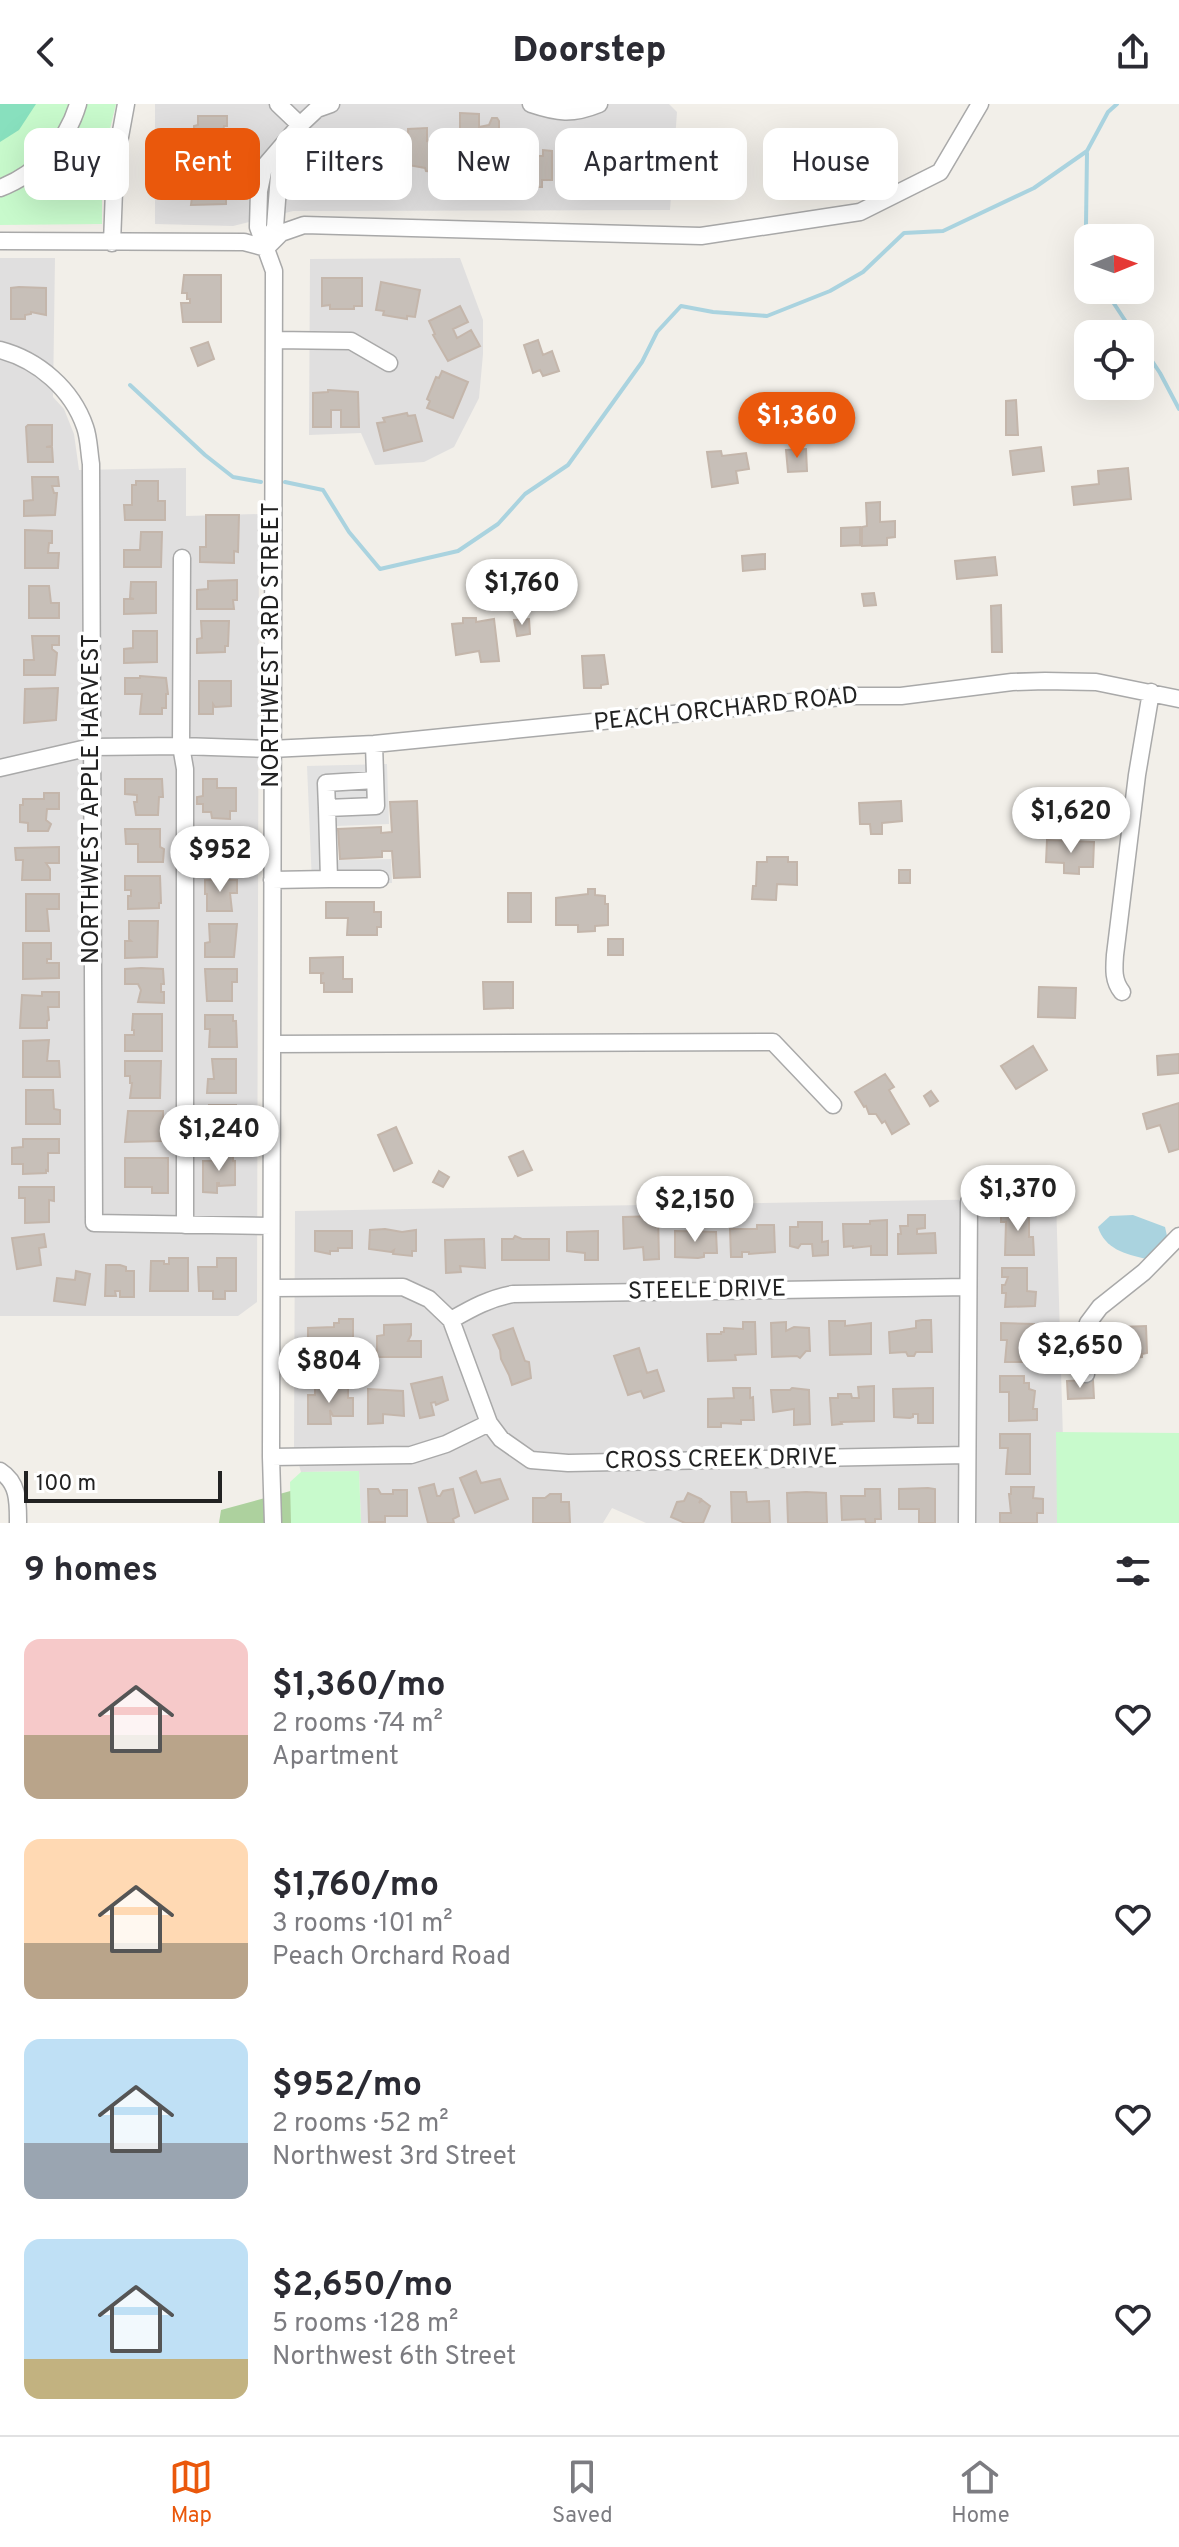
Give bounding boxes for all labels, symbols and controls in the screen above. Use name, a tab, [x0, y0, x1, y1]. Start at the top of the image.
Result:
text: Doorstep	[513, 29, 666, 75]
icon: back	[24, 30, 68, 74]
icon: share	[1111, 30, 1155, 74]
chip: Buy	[24, 128, 129, 200]
chip: Rent	[145, 128, 260, 200]
chip: Filters	[276, 128, 412, 200]
chip: New	[428, 128, 539, 200]
chip: Apartment	[555, 128, 747, 200]
chip: House	[763, 128, 898, 200]
north arrow	[1074, 224, 1154, 304]
map controls	[1074, 224, 1154, 400]
button: locate	[1074, 320, 1154, 400]
pin: $1,360	[732, 392, 862, 460]
text: $1,360	[756, 401, 838, 434]
street label: NORTHWEST 3RD STREET	[257, 502, 287, 788]
pin: $1,760	[457, 559, 587, 627]
text: $1,760	[484, 568, 560, 601]
street label: NORTHWEST APPLE HARVEST	[77, 634, 107, 964]
street label: PEACH ORCHARD ROAD	[592, 681, 860, 739]
pin: $1,620	[1006, 787, 1136, 855]
text: $1,620	[1030, 796, 1112, 829]
pin: $952	[173, 826, 267, 894]
text: $952	[188, 835, 252, 868]
pin: $1,240	[154, 1105, 284, 1173]
text: $1,240	[178, 1114, 260, 1147]
pin: $1,370	[953, 1165, 1083, 1233]
text: $1,370	[978, 1174, 1058, 1207]
pin: $2,150	[630, 1176, 760, 1244]
text: $2,150	[654, 1185, 736, 1218]
street label: STEELE DRIVE	[628, 1275, 786, 1307]
pin: $2,650	[1015, 1322, 1145, 1390]
text: $2,650	[1037, 1331, 1123, 1364]
pin: $804	[282, 1337, 376, 1405]
text: $804	[296, 1346, 362, 1379]
street label: CROSS CREEK DRIVE	[604, 1443, 838, 1477]
scale bar	[24, 1467, 222, 1503]
text: 100 m	[36, 1471, 96, 1498]
icon: filters	[1111, 1549, 1155, 1593]
text: 9 homes	[24, 1550, 158, 1593]
text: $1,360/mo	[272, 1665, 446, 1708]
icon: home	[88, 1671, 184, 1767]
icon: heart	[1111, 1697, 1155, 1741]
text: 2 rooms · 74 m²	[272, 1708, 443, 1741]
text: Apartment	[272, 1741, 399, 1774]
text: $1,760/mo	[272, 1865, 439, 1908]
icon: home	[88, 1871, 184, 1967]
icon: heart	[1111, 1897, 1155, 1941]
text: 3 rooms · 101 m²	[272, 1908, 453, 1941]
text: Peach Orchard Road	[272, 1941, 511, 1974]
text: $952/mo	[272, 2065, 422, 2108]
icon: home	[88, 2071, 184, 2167]
icon: heart	[1111, 2097, 1155, 2141]
text: 2 rooms · 52 m²	[272, 2108, 449, 2141]
text: Northwest 3rd Street	[272, 2141, 516, 2174]
text: $2,650/mo	[272, 2265, 453, 2308]
icon: home	[88, 2271, 184, 2367]
icon: heart	[1111, 2297, 1155, 2341]
text: 5 rooms · 128 m²	[272, 2308, 459, 2341]
text: Northwest 6th Street	[272, 2341, 516, 2374]
tab: Map	[169, 2455, 213, 2530]
tab: Saved	[552, 2455, 613, 2530]
tab: Home	[951, 2455, 1010, 2530]

